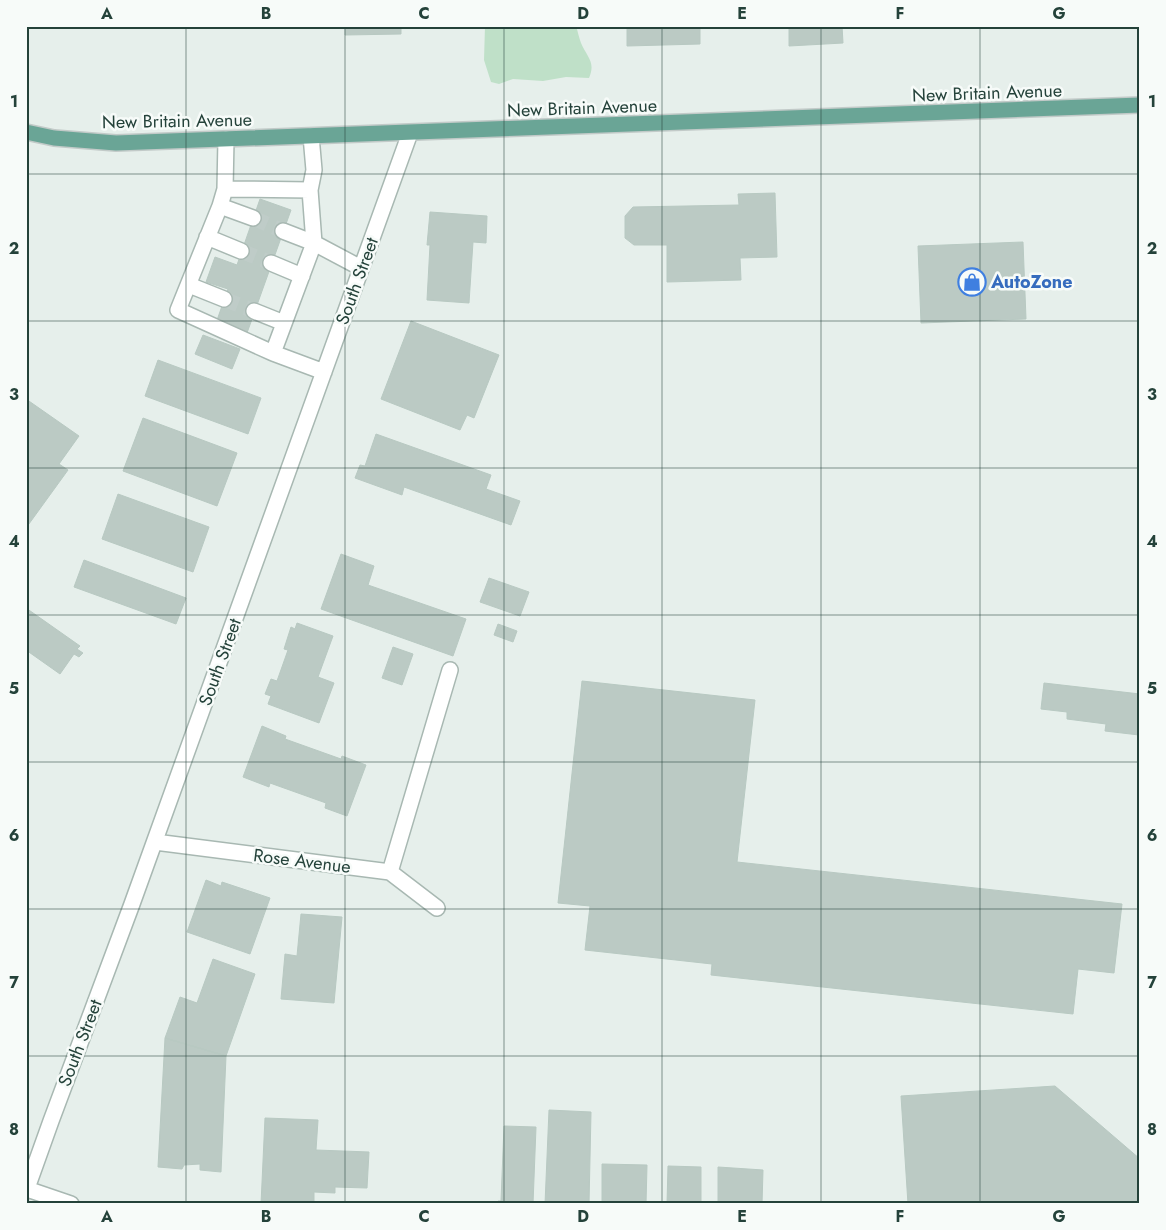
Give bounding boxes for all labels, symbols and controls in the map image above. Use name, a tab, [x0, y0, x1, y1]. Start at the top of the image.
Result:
text: A	[100, 2, 113, 25]
text: B	[261, 2, 271, 25]
text: C	[418, 2, 430, 25]
text: D	[577, 2, 589, 25]
text: E	[737, 2, 747, 25]
text: F	[896, 2, 904, 25]
text: G	[1052, 2, 1066, 25]
street label: New Britain Avenue	[912, 77, 1062, 109]
text: 1	[10, 90, 18, 113]
text: 1	[1148, 90, 1156, 113]
street label: New Britain Avenue	[507, 92, 657, 124]
street label: New Britain Avenue	[102, 107, 252, 135]
street label: South Street	[329, 233, 385, 328]
text: 2	[9, 237, 19, 260]
text: 2	[1147, 237, 1157, 260]
shop icon: AutoZone	[957, 267, 987, 297]
place label: AutoZone	[990, 269, 1072, 295]
text: 3	[9, 383, 19, 406]
text: 3	[1147, 383, 1157, 406]
text: 4	[8, 530, 20, 553]
text: 4	[1146, 530, 1158, 553]
street label: South Street	[192, 614, 248, 709]
text: 5	[9, 677, 19, 700]
text: 5	[1147, 677, 1157, 700]
text: 6	[9, 824, 19, 847]
text: 6	[1147, 824, 1157, 847]
street label: Rose Avenue	[252, 842, 352, 880]
text: 7	[9, 971, 19, 994]
text: 7	[1147, 971, 1157, 994]
street label: South Street	[52, 995, 109, 1090]
text: 8	[9, 1118, 19, 1141]
text: 8	[1147, 1118, 1157, 1141]
text: A	[100, 1205, 113, 1228]
text: B	[261, 1205, 271, 1228]
text: C	[418, 1205, 430, 1228]
text: D	[577, 1205, 589, 1228]
text: E	[737, 1205, 747, 1228]
text: F	[896, 1205, 904, 1228]
text: G	[1052, 1205, 1066, 1228]

